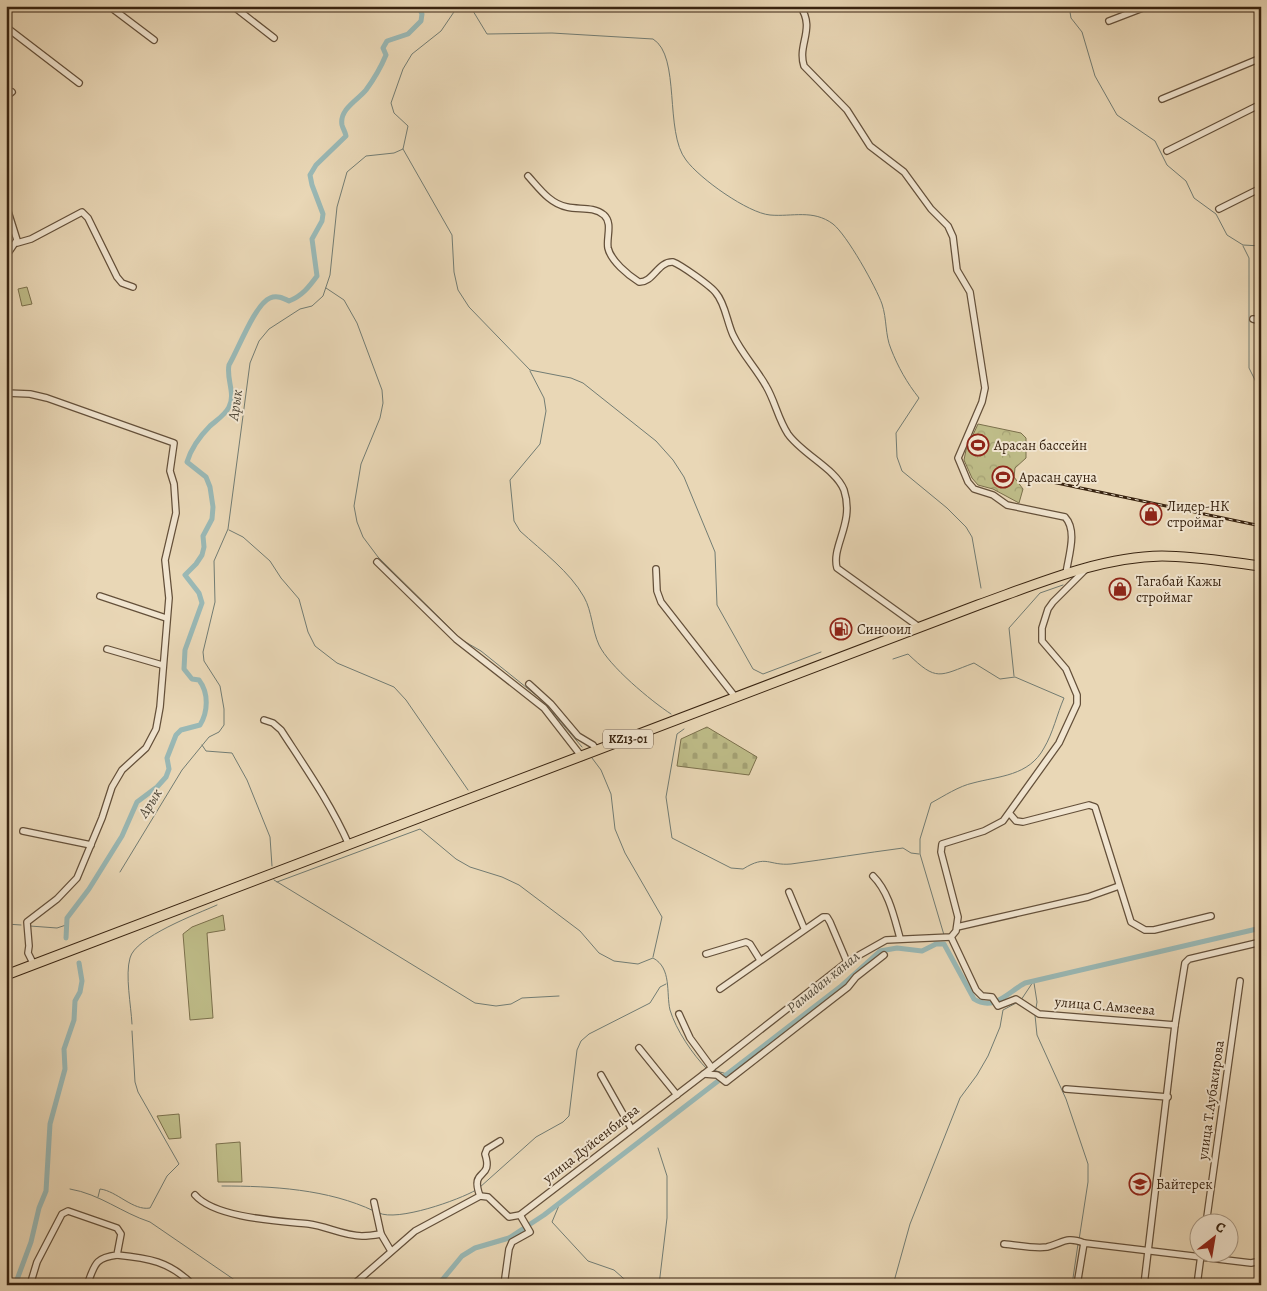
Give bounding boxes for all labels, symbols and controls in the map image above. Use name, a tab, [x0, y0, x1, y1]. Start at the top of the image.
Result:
water label: Арык	[223, 388, 247, 423]
sports icon: Арасан бассейн	[966, 433, 990, 457]
place label: Арасан бассейн	[993, 436, 1087, 455]
sports icon: Арасан сауна	[991, 465, 1015, 489]
place label: Арасан сауна	[1018, 468, 1098, 487]
place label: Лидер-НК строймаг	[1167, 497, 1229, 532]
shop icon: Лидер-НК строймаг	[1139, 502, 1163, 526]
place label: Тагабай Кажы строймаг	[1136, 572, 1222, 607]
shop icon: Тагабай Кажы строймаг	[1108, 577, 1132, 601]
fuel station icon: Синооил	[829, 617, 853, 641]
place label: Синооил	[857, 620, 911, 639]
road number: KZ13-01	[603, 730, 653, 749]
water label: Арык	[133, 784, 167, 822]
water label: Рамадан канал	[782, 946, 864, 1018]
street label: улица С.Амзеева	[1053, 992, 1157, 1020]
street label: улица Т.Аубакирова	[1193, 1039, 1229, 1162]
street label: улица Дуйсенбиева	[538, 1100, 644, 1188]
school or university icon: Байтерек	[1128, 1172, 1152, 1196]
place label: Байтерек	[1156, 1175, 1213, 1194]
north arrow	[1190, 1214, 1240, 1264]
text: С	[1212, 1217, 1229, 1238]

